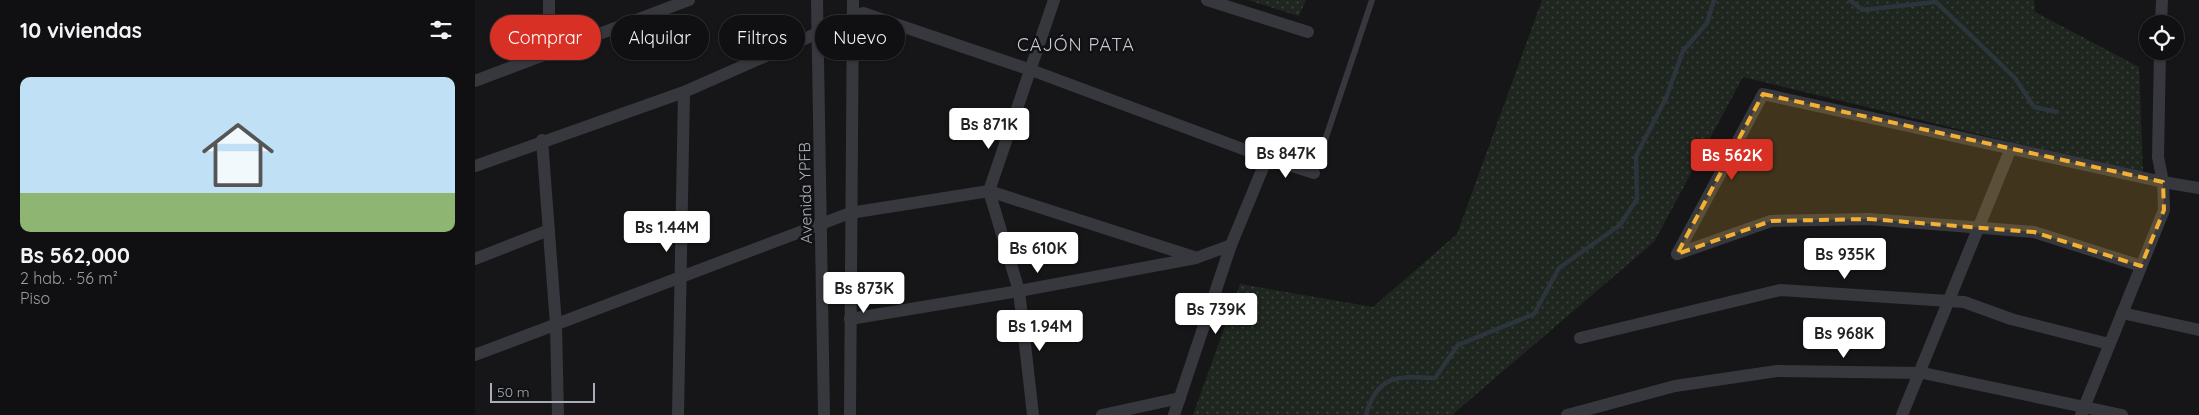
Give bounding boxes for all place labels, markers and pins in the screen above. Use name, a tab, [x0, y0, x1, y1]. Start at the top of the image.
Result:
pin: Bs 871K	[943, 108, 1035, 150]
pin: Bs 847K	[1240, 136, 1332, 179]
pin: Bs 562K	[1686, 138, 1778, 181]
pin: Bs 1.44M	[615, 210, 719, 253]
pin: Bs 610K	[992, 232, 1084, 274]
pin: Bs 935K	[1799, 238, 1891, 280]
pin: Bs 873K	[818, 272, 910, 314]
pin: Bs 739K	[1170, 292, 1262, 335]
pin: Bs 1.94M	[988, 310, 1092, 352]
pin: Bs 968K	[1798, 316, 1890, 359]

